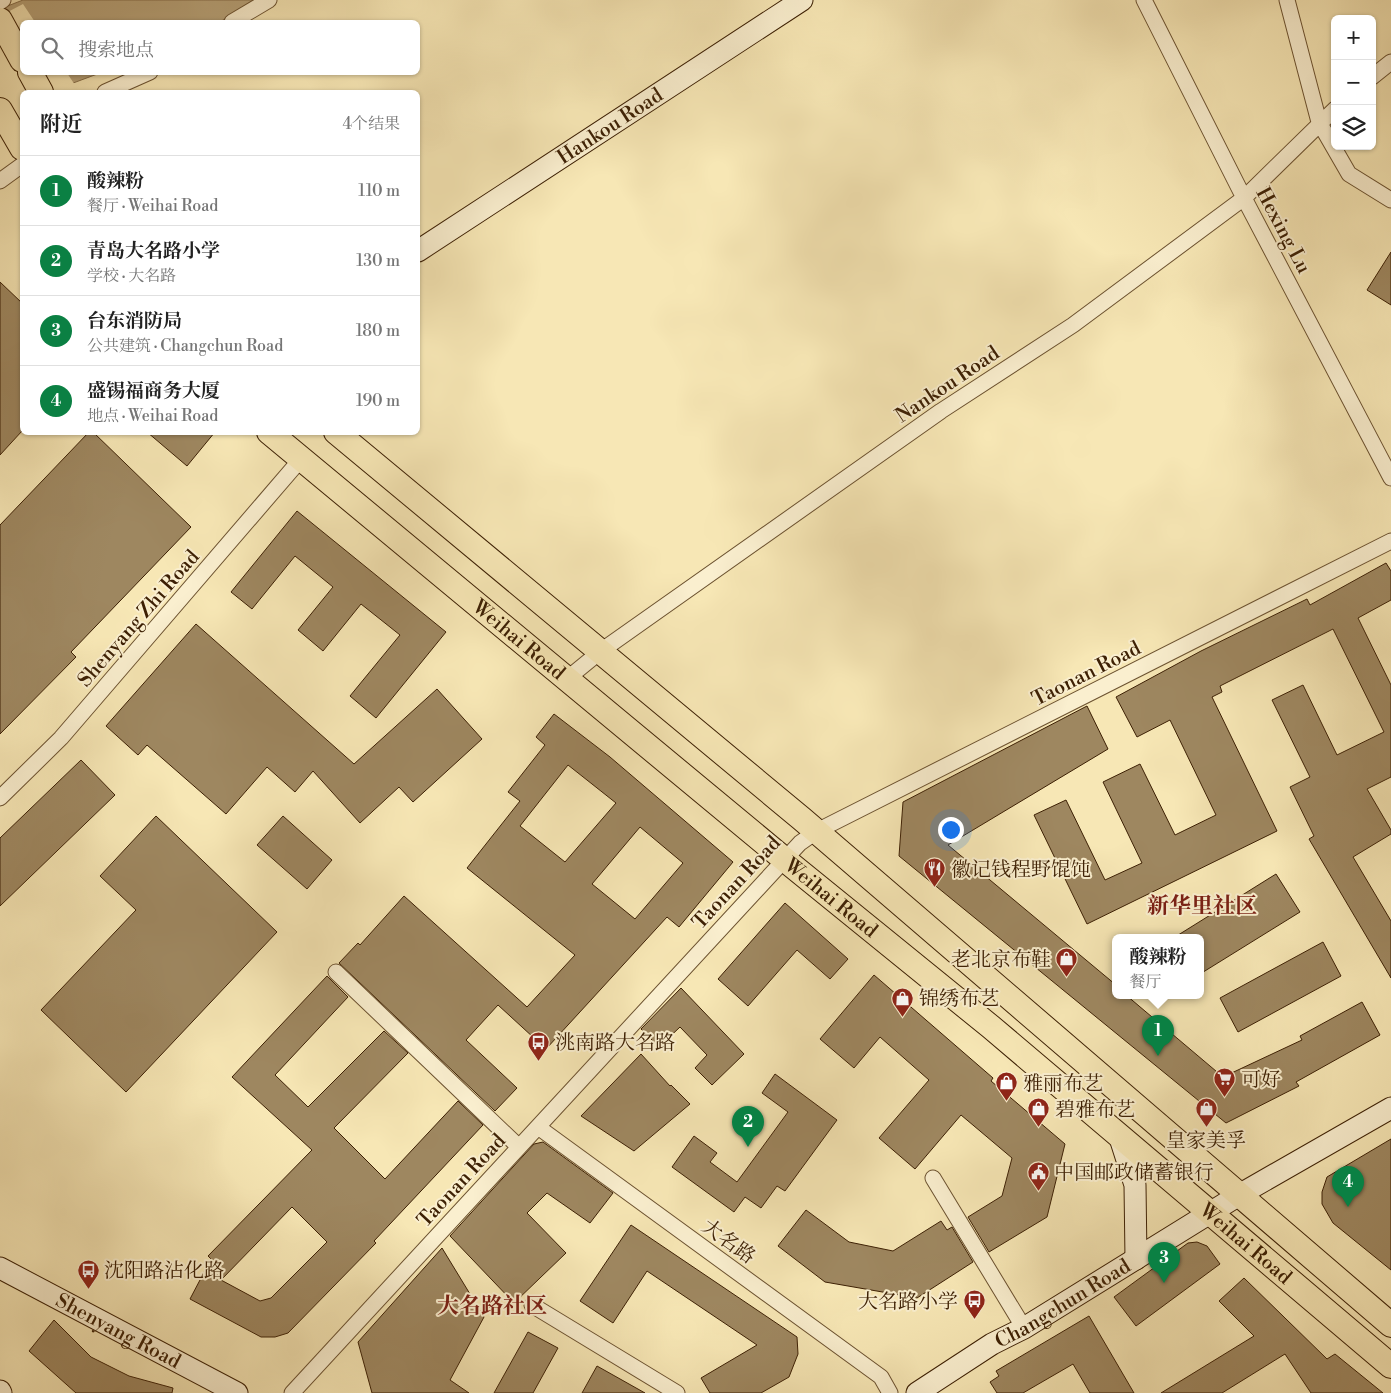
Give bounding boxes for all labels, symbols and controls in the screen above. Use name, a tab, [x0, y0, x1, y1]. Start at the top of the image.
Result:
map controls	[1331, 15, 1376, 150]
button: +	[1331, 15, 1376, 60]
search box	[20, 20, 420, 75]
icon: search	[38, 34, 66, 62]
text: 搜索地点	[78, 38, 154, 62]
button: −	[1331, 60, 1376, 105]
street label: Hankou Road	[553, 83, 669, 171]
button: layers	[1331, 105, 1376, 150]
text: 附近	[40, 112, 82, 138]
text: 4个结果	[342, 114, 400, 134]
text: 酸辣粉	[87, 169, 144, 193]
text: 1	[52, 181, 60, 201]
text: 110 m	[358, 181, 400, 201]
street label: Hexing Lu	[1250, 183, 1316, 279]
text: 餐厅 · Weihai Road	[87, 196, 218, 216]
text: 青岛大名路小学	[87, 239, 220, 263]
text: 2	[51, 251, 61, 271]
text: 130 m	[356, 251, 400, 271]
text: 学校 · 大名路	[87, 266, 176, 286]
text: 台东消防局	[87, 309, 182, 333]
text: 3	[51, 321, 61, 341]
text: 180 m	[356, 321, 400, 341]
text: 公共建筑 · Changchun Road	[87, 336, 283, 356]
street label: Nankou Road	[891, 341, 1005, 429]
text: 盛锡福商务大厦	[87, 379, 220, 403]
text: 4	[51, 391, 61, 411]
text: 190 m	[356, 391, 400, 411]
text: 地点 · Weihai Road	[87, 406, 218, 426]
street label: Shenyang Zhi Road	[73, 545, 206, 693]
street label: Weihai Road	[466, 594, 570, 687]
street label: Taonan Road	[1028, 636, 1146, 712]
your location	[938, 817, 964, 843]
street label: Taonan Road	[687, 831, 787, 935]
street label: Weihai Road	[778, 853, 883, 944]
restaurant icon: 徽记钱程野馄饨	[923, 857, 947, 888]
place label: 徽记钱程野馄饨	[951, 858, 1091, 883]
district label: 新华里社区	[1147, 893, 1257, 920]
popup	[1112, 934, 1204, 999]
text: 酸辣粉	[1129, 945, 1187, 969]
shop icon: 老北京布鞋	[1055, 947, 1079, 978]
place label: 老北京布鞋	[951, 948, 1051, 973]
text: 餐厅	[1129, 972, 1162, 992]
shop icon: 锦绣布艺	[891, 986, 915, 1017]
place label: 锦绣布艺	[919, 987, 999, 1012]
pin: 1	[1142, 1015, 1174, 1056]
bus stop icon: 洮南路大名路	[527, 1030, 551, 1061]
place label: 洮南路大名路	[555, 1031, 675, 1056]
supermarket icon: 可好	[1213, 1067, 1237, 1098]
place label: 可好	[1241, 1068, 1281, 1093]
shop icon: 雅丽布艺	[995, 1071, 1019, 1102]
place label: 雅丽布艺	[1023, 1072, 1103, 1097]
shop icon: 皇家美孚	[1194, 1096, 1218, 1127]
shop icon: 碧雅布艺	[1027, 1097, 1051, 1128]
place label: 碧雅布艺	[1055, 1098, 1135, 1123]
pin: 2	[732, 1106, 764, 1147]
street label: Taonan Road	[412, 1129, 512, 1233]
place label: 皇家美孚	[1166, 1129, 1246, 1154]
public building icon: 中国邮政储蓄银行	[1026, 1160, 1050, 1191]
place label: 中国邮政储蓄银行	[1054, 1161, 1214, 1186]
pin: 4	[1332, 1166, 1364, 1207]
street label: Weihai Road	[1193, 1198, 1297, 1291]
street label: 大名路	[697, 1214, 760, 1270]
pin: 3	[1148, 1242, 1180, 1283]
street label: Changchun Road	[991, 1254, 1136, 1355]
bus stop icon: 沈阳路沾化路	[76, 1258, 100, 1289]
place label: 沈阳路沾化路	[104, 1259, 224, 1284]
street label: Shenyang Road	[51, 1289, 185, 1375]
bus stop icon: 大名路小学	[962, 1289, 986, 1320]
place label: 大名路小学	[858, 1290, 958, 1315]
district label: 大名路社区	[437, 1293, 547, 1320]

